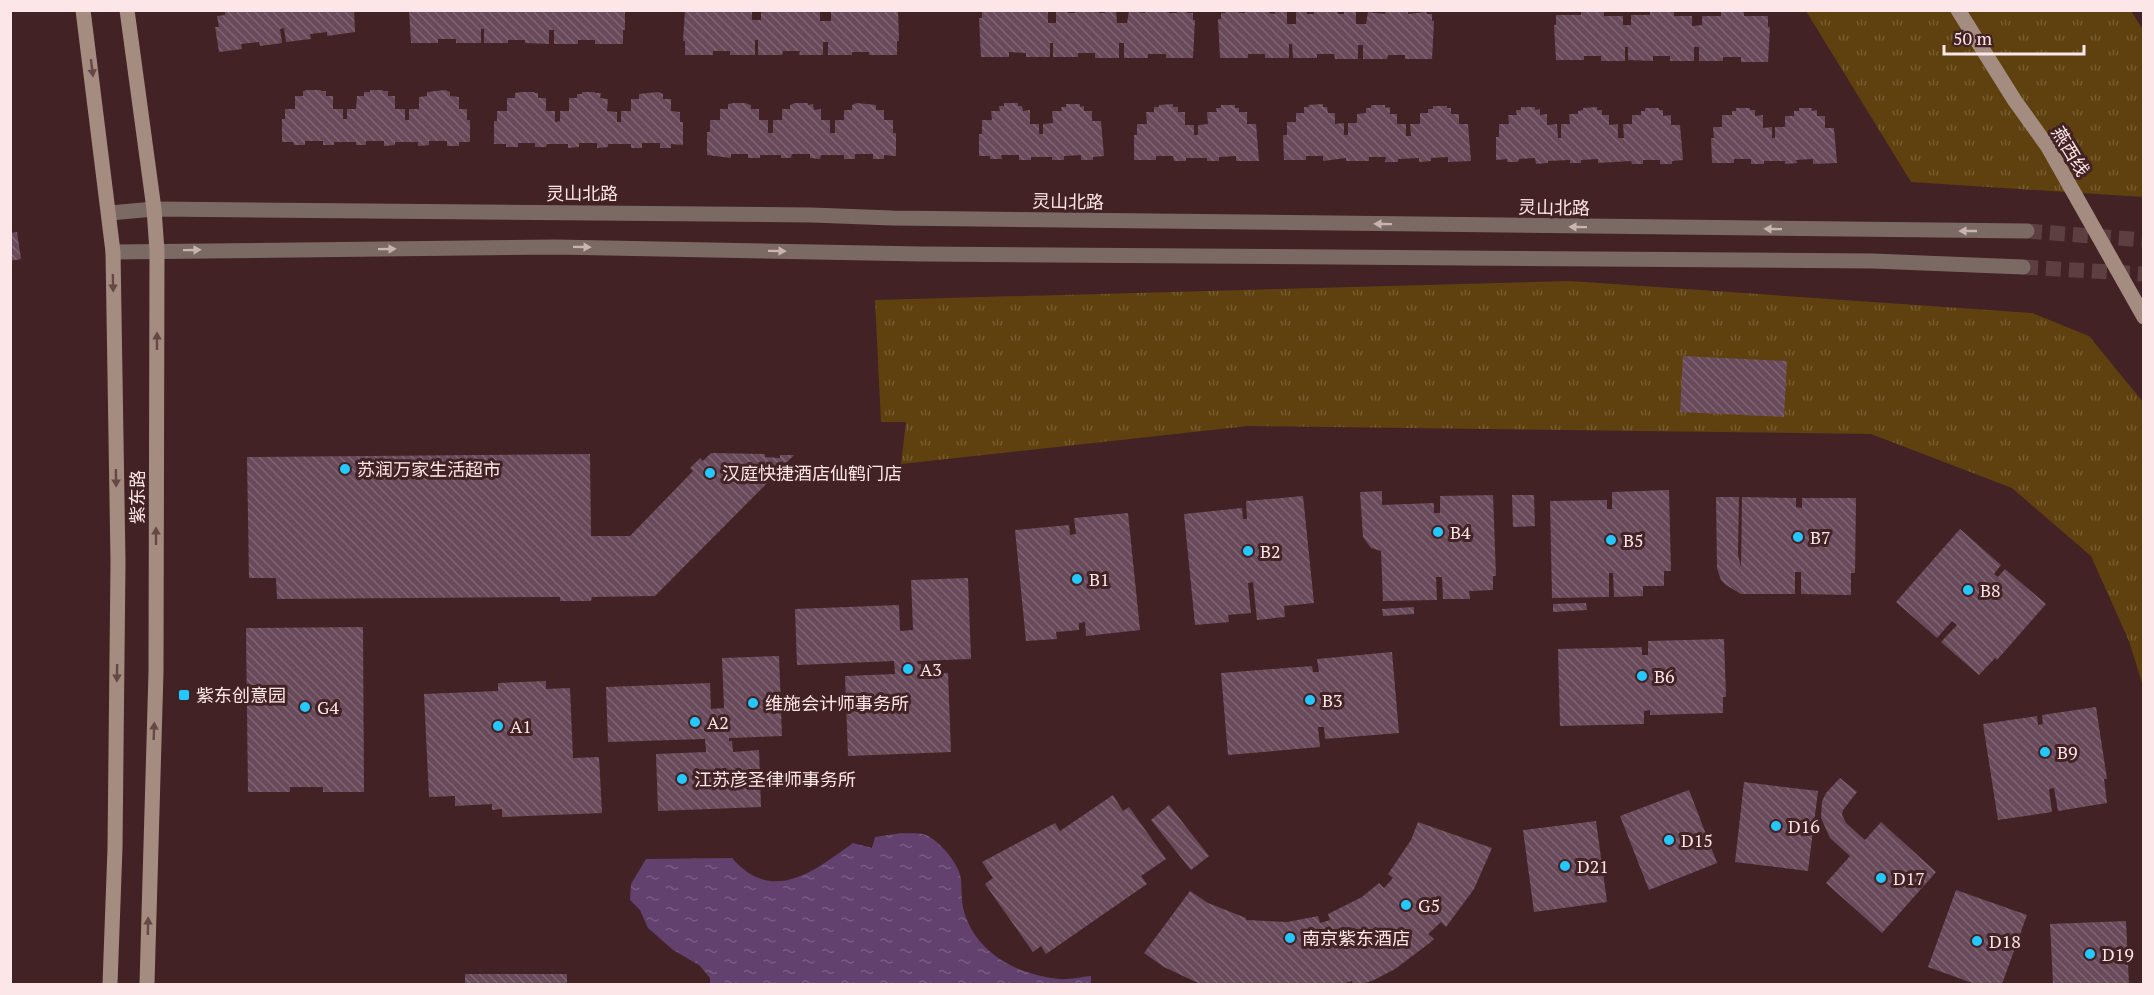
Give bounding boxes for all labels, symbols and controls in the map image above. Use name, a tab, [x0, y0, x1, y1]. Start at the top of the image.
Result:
scale bar	[1944, 18, 2084, 56]
text: 50 m	[1953, 26, 1993, 50]
one-way arrow	[87, 59, 96, 78]
street label: 燕西线	[2047, 122, 2095, 180]
street label: 灵山北路	[546, 181, 618, 205]
street label: 灵山北路	[1032, 188, 1104, 214]
street label: 灵山北路	[1518, 194, 1590, 220]
one-way arrow	[1374, 219, 1393, 229]
one-way arrow	[1569, 222, 1588, 231]
one-way arrow	[1764, 224, 1783, 234]
one-way arrow	[1959, 226, 1978, 236]
one-way arrow	[573, 243, 592, 252]
one-way arrow	[378, 244, 397, 253]
one-way arrow	[183, 245, 202, 255]
one-way arrow	[768, 246, 787, 256]
one-way arrow	[108, 274, 118, 293]
one-way arrow	[152, 332, 162, 351]
place label: 苏润万家生活超市	[357, 457, 501, 481]
place label: 汉庭快捷酒店仙鹤门店	[722, 461, 902, 485]
marker: 苏润万家生活超市	[338, 462, 352, 476]
marker: 汉庭快捷酒店仙鹤门店	[703, 466, 717, 480]
one-way arrow	[112, 469, 121, 488]
street label: 紫东路	[125, 470, 149, 524]
place label: B4	[1450, 520, 1471, 544]
marker: B4	[1431, 525, 1445, 539]
place label: B7	[1810, 525, 1831, 549]
one-way arrow	[151, 527, 161, 546]
place label: B5	[1623, 528, 1644, 552]
marker: B7	[1791, 530, 1805, 544]
marker: B5	[1604, 533, 1618, 547]
place label: B2	[1260, 539, 1281, 563]
marker: B2	[1241, 544, 1255, 558]
place label: B1	[1089, 567, 1110, 591]
marker: B1	[1070, 572, 1084, 586]
place label: B8	[1980, 578, 2001, 602]
marker: B8	[1961, 583, 1975, 597]
place label: A3	[920, 657, 942, 681]
marker: A3	[901, 662, 915, 676]
one-way arrow	[112, 664, 122, 683]
place label: B6	[1654, 664, 1675, 688]
marker: B6	[1635, 669, 1649, 683]
place label: 紫东创意园	[196, 683, 286, 707]
marker: 紫东创意园	[177, 688, 191, 702]
place label: B3	[1322, 688, 1343, 712]
place label: 维施会计师事务所	[765, 691, 909, 715]
marker: B3	[1303, 693, 1317, 707]
place label: G4	[317, 695, 339, 719]
marker: 维施会计师事务所	[746, 696, 760, 710]
marker: G4	[298, 700, 312, 714]
place label: A2	[707, 710, 729, 734]
place label: A1	[510, 714, 532, 738]
marker: A2	[688, 715, 702, 729]
marker: A1	[491, 719, 505, 733]
one-way arrow	[150, 722, 159, 741]
place label: B9	[2057, 740, 2078, 764]
marker: B9	[2038, 745, 2052, 759]
place label: 江苏彦圣律师事务所	[694, 767, 856, 791]
marker: 江苏彦圣律师事务所	[675, 772, 689, 786]
place label: D16	[1788, 814, 1820, 838]
marker: D16	[1769, 819, 1783, 833]
place label: D15	[1681, 828, 1713, 852]
marker: D15	[1662, 833, 1676, 847]
place label: D21	[1577, 854, 1609, 878]
marker: D21	[1558, 859, 1572, 873]
place label: D17	[1893, 866, 1925, 890]
marker: D17	[1874, 871, 1888, 885]
place label: G5	[1418, 893, 1440, 917]
marker: G5	[1399, 898, 1413, 912]
one-way arrow	[144, 917, 153, 936]
place label: 南京紫东酒店	[1302, 926, 1410, 950]
place label: D18	[1989, 929, 2021, 953]
marker: 南京紫东酒店	[1283, 931, 1297, 945]
marker: D18	[1970, 934, 1984, 948]
place label: D19	[2102, 942, 2134, 966]
marker: D19	[2083, 947, 2097, 961]

